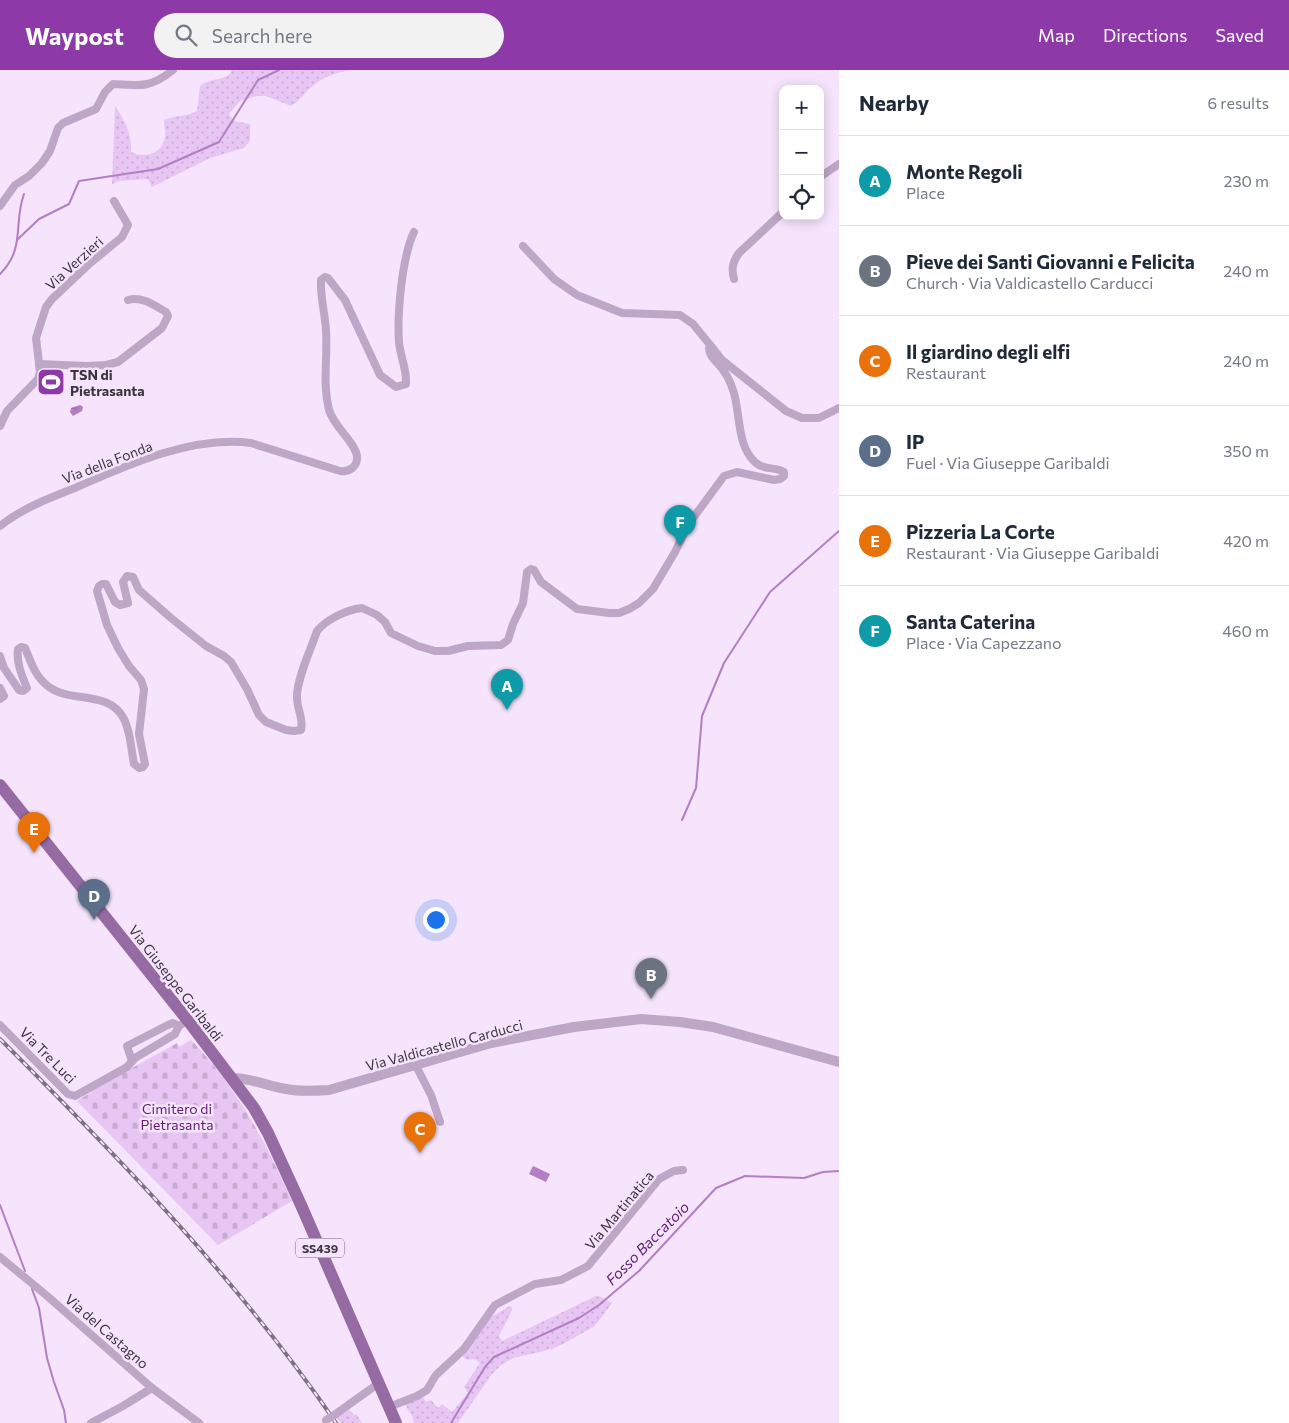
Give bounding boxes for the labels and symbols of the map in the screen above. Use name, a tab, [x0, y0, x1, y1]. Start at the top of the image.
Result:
street label: Via Verzieri	[42, 233, 106, 293]
place label: TSN di Pietrasanta	[70, 366, 145, 399]
sports icon: TSN di Pietrasanta	[36, 367, 66, 397]
street label: Via della Fonda	[59, 437, 155, 487]
pin: F	[664, 505, 696, 546]
pin: A	[491, 669, 523, 710]
pin: E	[18, 812, 50, 853]
pin: D	[78, 879, 110, 920]
your location	[423, 907, 449, 933]
street label: Via Giuseppe Garibaldi	[125, 921, 227, 1045]
pin: B	[635, 958, 667, 999]
street label: Via Valdicastello Carducci	[364, 1016, 524, 1074]
street label: Via Tre Luci	[16, 1023, 80, 1087]
park label: Cimitero di Pietrasanta	[141, 1100, 213, 1133]
pin: C	[404, 1112, 436, 1153]
street label: Via Martinatica	[581, 1167, 657, 1253]
water label: Fosso Baccatoio	[602, 1198, 692, 1288]
road number: SS439	[296, 1238, 344, 1258]
street label: Via del Castagno	[62, 1290, 152, 1372]

